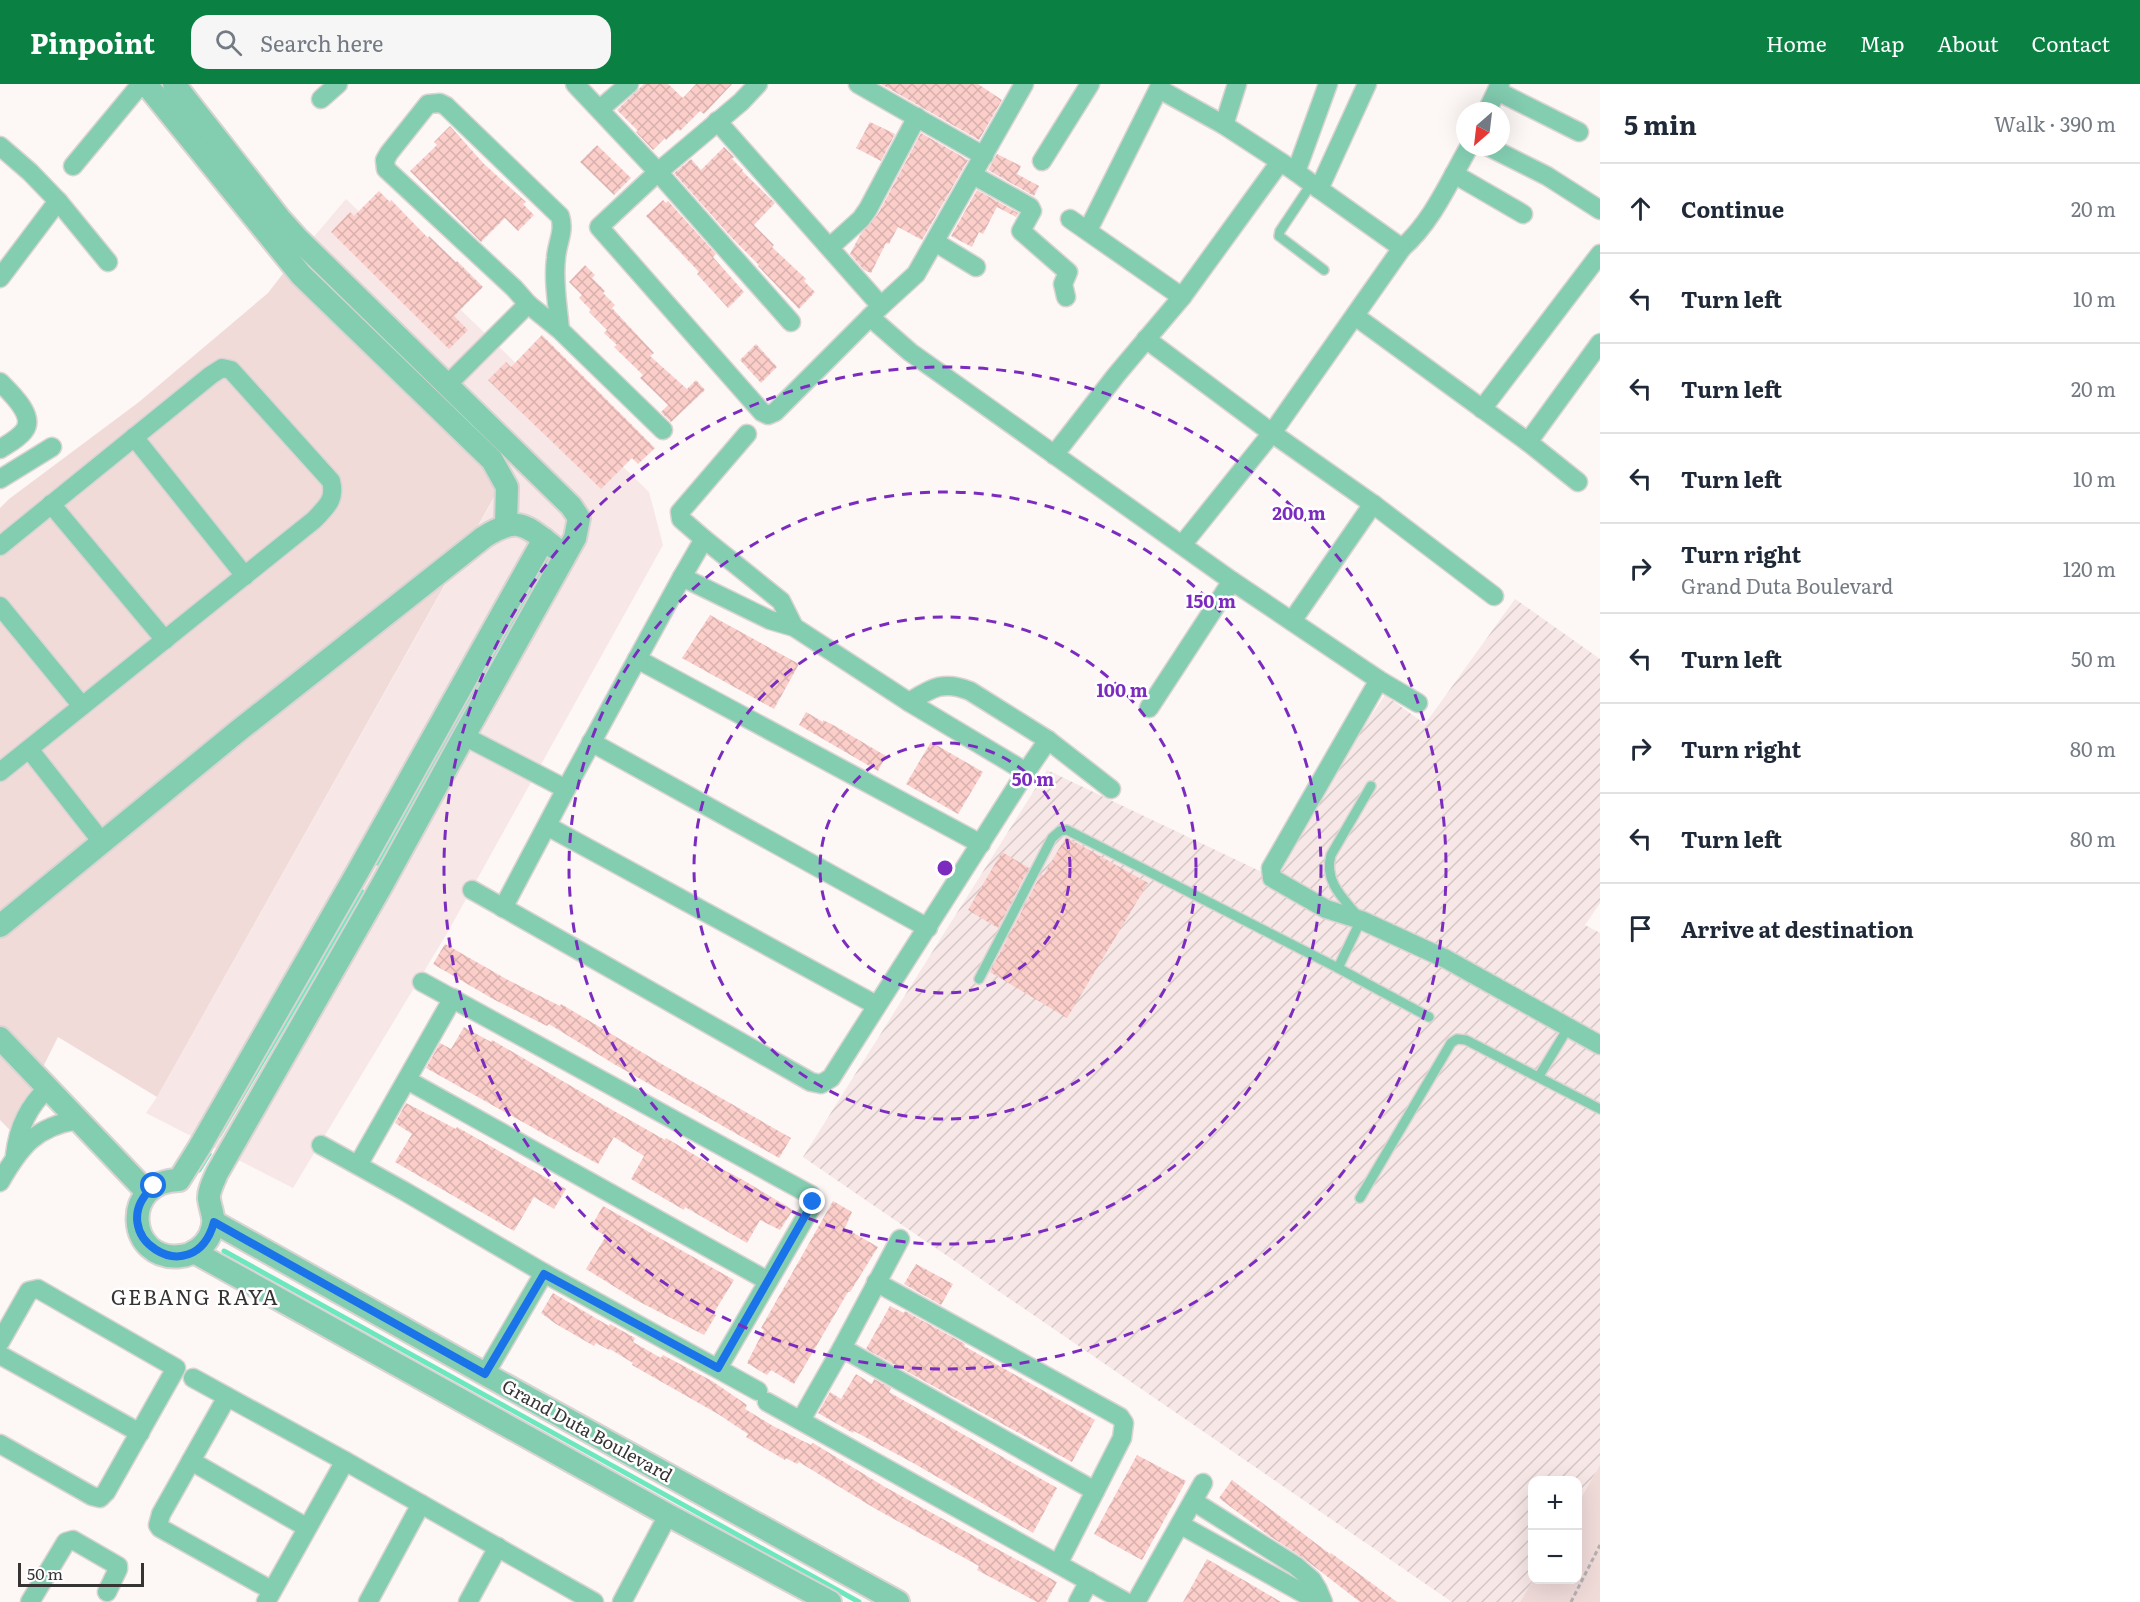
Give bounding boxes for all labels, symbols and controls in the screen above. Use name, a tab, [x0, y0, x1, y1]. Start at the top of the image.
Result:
search box	[191, 15, 611, 69]
text: Pinpoint	[30, 21, 155, 63]
icon: search	[212, 26, 245, 59]
text: Search here	[260, 26, 383, 59]
text: Home	[1766, 27, 1827, 58]
text: Map	[1860, 27, 1904, 58]
text: About	[1937, 27, 1999, 58]
text: Contact	[2032, 27, 2110, 58]
north arrow	[1456, 102, 1510, 156]
text: 5 min	[1624, 104, 1697, 143]
text: Walk · 390 m	[1994, 108, 2116, 138]
icon: ahead	[1624, 192, 1657, 225]
text: Continue	[1681, 192, 1784, 225]
text: 20 m	[2071, 193, 2116, 223]
icon: left	[1624, 282, 1657, 315]
text: Turn left	[1681, 282, 1782, 315]
text: 10 m	[2073, 283, 2116, 313]
icon: left	[1624, 372, 1657, 405]
text: Turn left	[1681, 372, 1782, 405]
text: 20 m	[2071, 373, 2116, 403]
icon: left	[1624, 462, 1657, 495]
text: Turn left	[1681, 462, 1782, 495]
text: 10 m	[2073, 463, 2116, 493]
text: 200 m	[1272, 499, 1326, 526]
text: Turn right	[1681, 537, 1801, 570]
icon: right	[1624, 552, 1657, 585]
text: 120 m	[2063, 553, 2116, 583]
text: Grand Duta Boulevard	[1681, 570, 1893, 600]
text: 150 m	[1186, 587, 1236, 614]
icon: left	[1624, 642, 1657, 675]
text: Turn left	[1681, 642, 1782, 675]
text: 50 m	[2071, 643, 2116, 673]
text: 100 m	[1096, 676, 1148, 703]
icon: right	[1624, 732, 1657, 765]
text: Turn right	[1681, 732, 1801, 765]
text: 80 m	[2070, 733, 2116, 763]
text: 50 m	[1012, 765, 1054, 792]
icon: left	[1624, 822, 1657, 855]
text: Turn left	[1681, 822, 1782, 855]
text: 80 m	[2070, 823, 2116, 853]
centre of rings	[935, 858, 955, 878]
icon: arrive	[1624, 912, 1657, 945]
text: Arrive at destination	[1681, 912, 1914, 945]
route start	[140, 1172, 166, 1198]
route end	[799, 1188, 825, 1214]
district label: GEBANG RAYA	[111, 1280, 279, 1311]
street label: Grand Duta Boulevard	[498, 1372, 678, 1488]
map controls	[1528, 1476, 1582, 1584]
button: +	[1528, 1476, 1582, 1530]
button: −	[1528, 1530, 1582, 1584]
scale bar	[18, 1560, 144, 1588]
text: 50 m	[27, 1561, 63, 1585]

